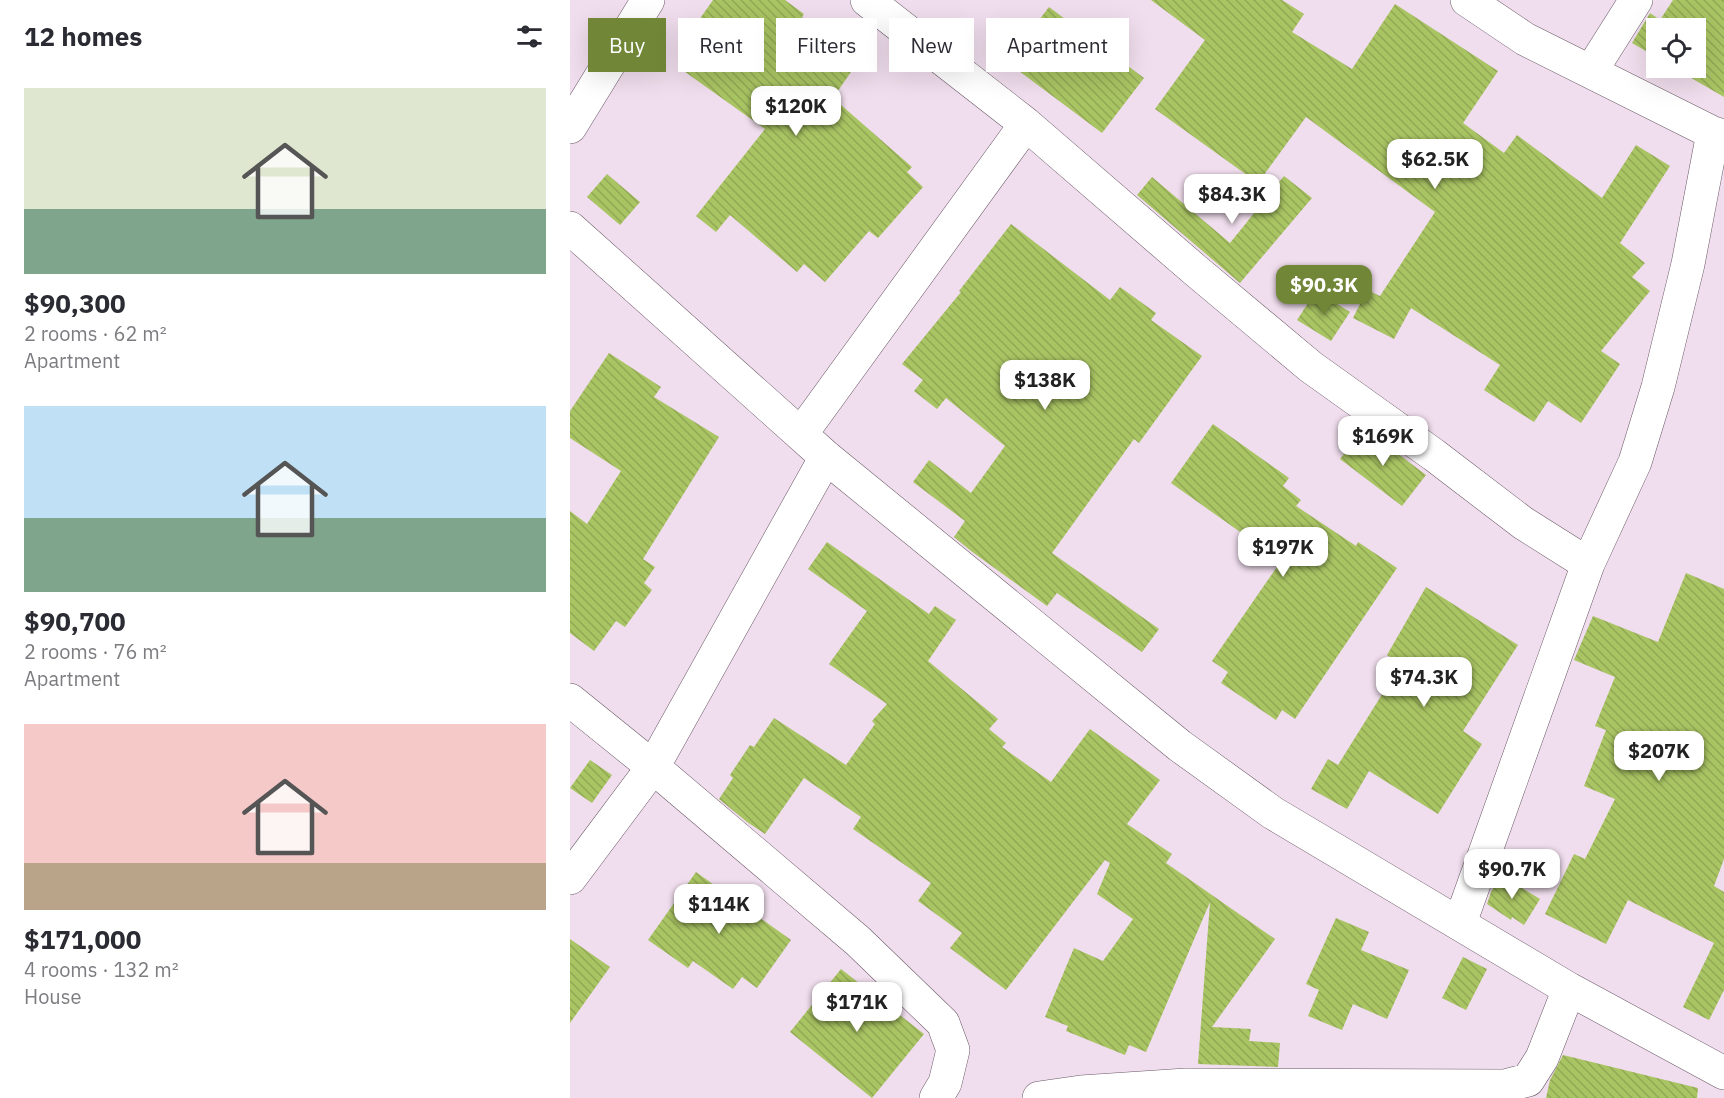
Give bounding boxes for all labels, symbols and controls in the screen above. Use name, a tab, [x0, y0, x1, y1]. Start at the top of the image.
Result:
chip: Buy	[588, 18, 666, 72]
chip: Rent	[678, 18, 764, 72]
chip: Filters	[776, 18, 877, 72]
chip: New	[889, 18, 974, 72]
chip: Apartment	[986, 18, 1129, 72]
map controls	[1646, 18, 1706, 78]
button: locate	[1646, 18, 1706, 78]
text: 12 homes	[24, 19, 142, 53]
icon: filters	[513, 20, 546, 53]
pin: $120K	[754, 86, 838, 137]
text: $120K	[765, 92, 827, 119]
icon: home	[231, 127, 339, 235]
pin: $62.5K	[1386, 139, 1484, 190]
text: $62.5K	[1401, 145, 1469, 172]
pin: $84.3K	[1183, 174, 1281, 225]
text: $84.3K	[1198, 180, 1266, 207]
pin: $90.3K	[1275, 265, 1373, 316]
text: $90.3K	[1290, 271, 1358, 298]
text: $90,300	[24, 286, 126, 320]
text: 2 rooms · 62 m²	[24, 320, 167, 347]
text: Apartment	[24, 347, 120, 374]
pin: $138K	[1003, 360, 1087, 411]
text: $138K	[1014, 366, 1076, 393]
pin: $169K	[1341, 416, 1425, 467]
text: $169K	[1352, 422, 1414, 449]
icon: home	[231, 445, 339, 553]
pin: $197K	[1241, 527, 1325, 578]
text: $197K	[1252, 533, 1314, 560]
text: $90,700	[24, 604, 126, 638]
text: 2 rooms · 76 m²	[24, 638, 167, 665]
pin: $74.3K	[1375, 657, 1473, 708]
text: $74.3K	[1390, 663, 1458, 690]
text: Apartment	[24, 665, 120, 692]
pin: $207K	[1617, 731, 1701, 782]
text: $207K	[1628, 737, 1690, 764]
icon: home	[231, 763, 339, 871]
pin: $90.7K	[1463, 849, 1561, 900]
text: $90.7K	[1478, 855, 1546, 882]
pin: $114K	[677, 884, 761, 935]
text: $114K	[688, 890, 750, 917]
text: $171,000	[24, 922, 141, 956]
text: 4 rooms · 132 m²	[24, 956, 179, 983]
pin: $171K	[815, 982, 899, 1033]
text: House	[24, 983, 81, 1010]
text: $171K	[826, 988, 888, 1015]

